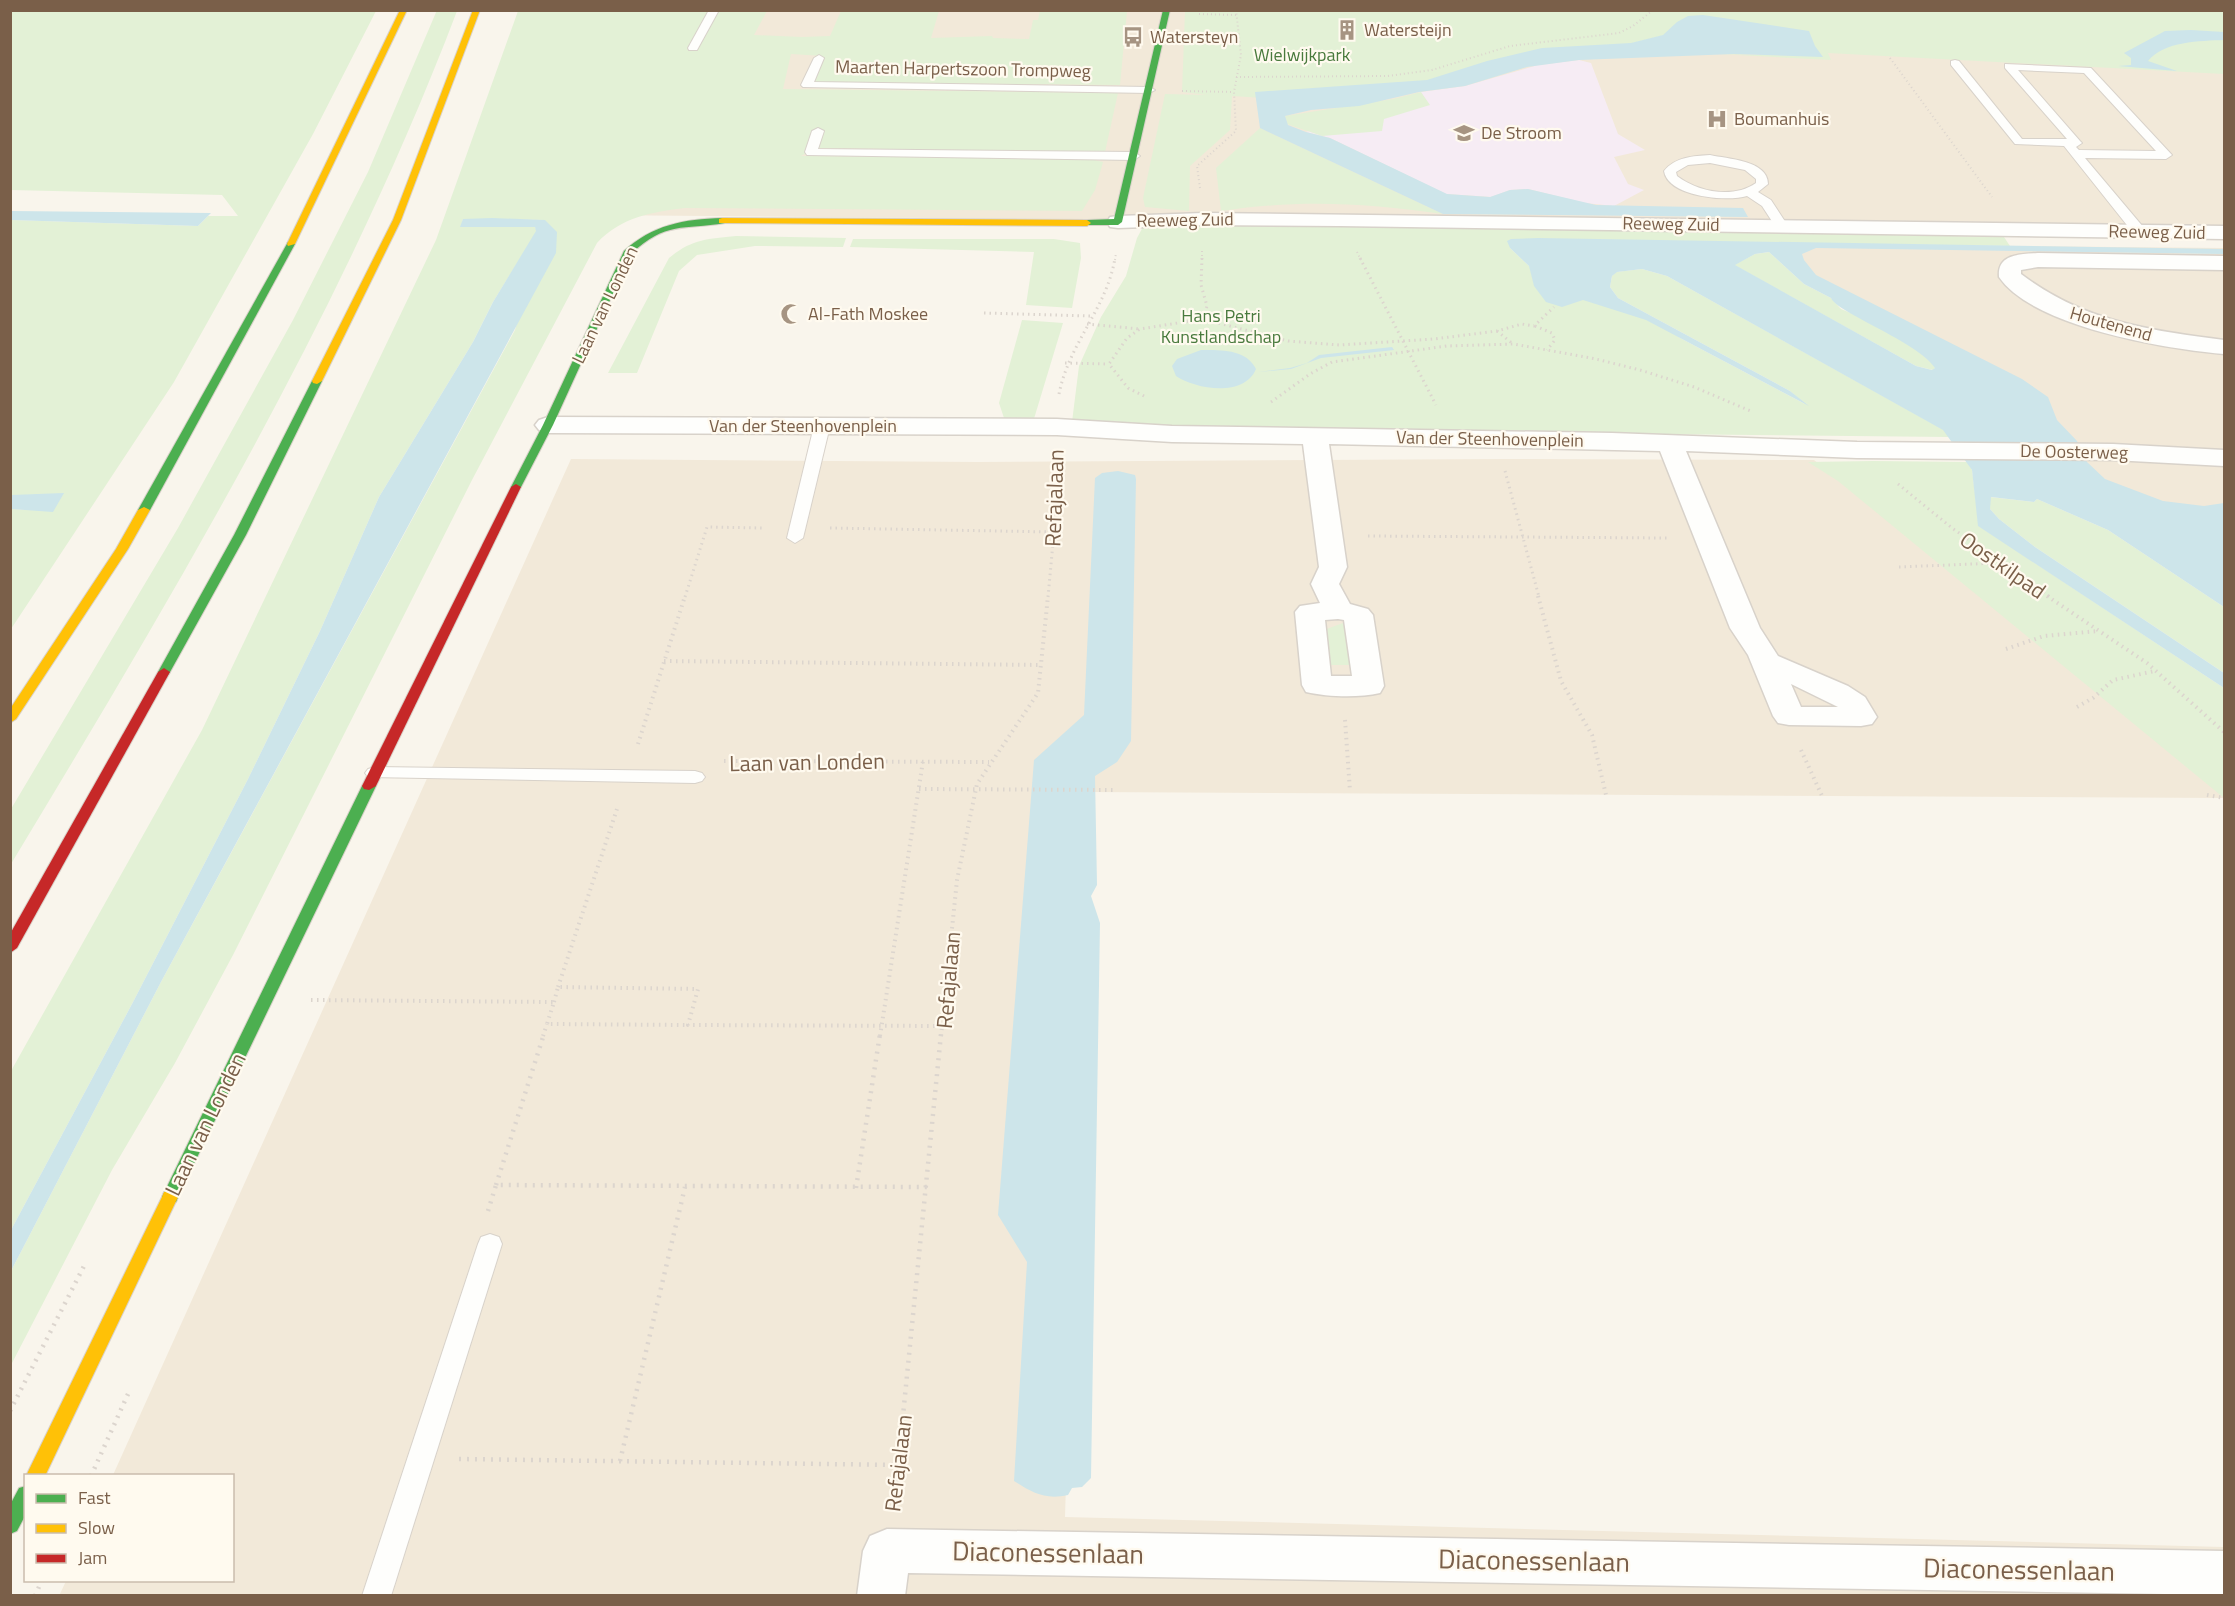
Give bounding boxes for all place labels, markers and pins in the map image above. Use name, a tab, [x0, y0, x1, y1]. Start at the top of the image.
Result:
place label: Watersteijn	[1364, 16, 1452, 43]
building icon: Watersteijn	[1335, 18, 1359, 42]
place label: Watersteyn	[1150, 23, 1238, 50]
bus stop icon: Watersteyn	[1121, 25, 1145, 49]
place label: Boumanhuis	[1734, 105, 1829, 132]
hospital icon: Boumanhuis	[1705, 107, 1729, 131]
place label: De Stroom	[1481, 119, 1562, 146]
school or university icon: De Stroom	[1452, 121, 1476, 145]
place label: Al-Fath Moskee	[808, 300, 928, 327]
mosque icon: Al-Fath Moskee	[779, 302, 803, 326]

